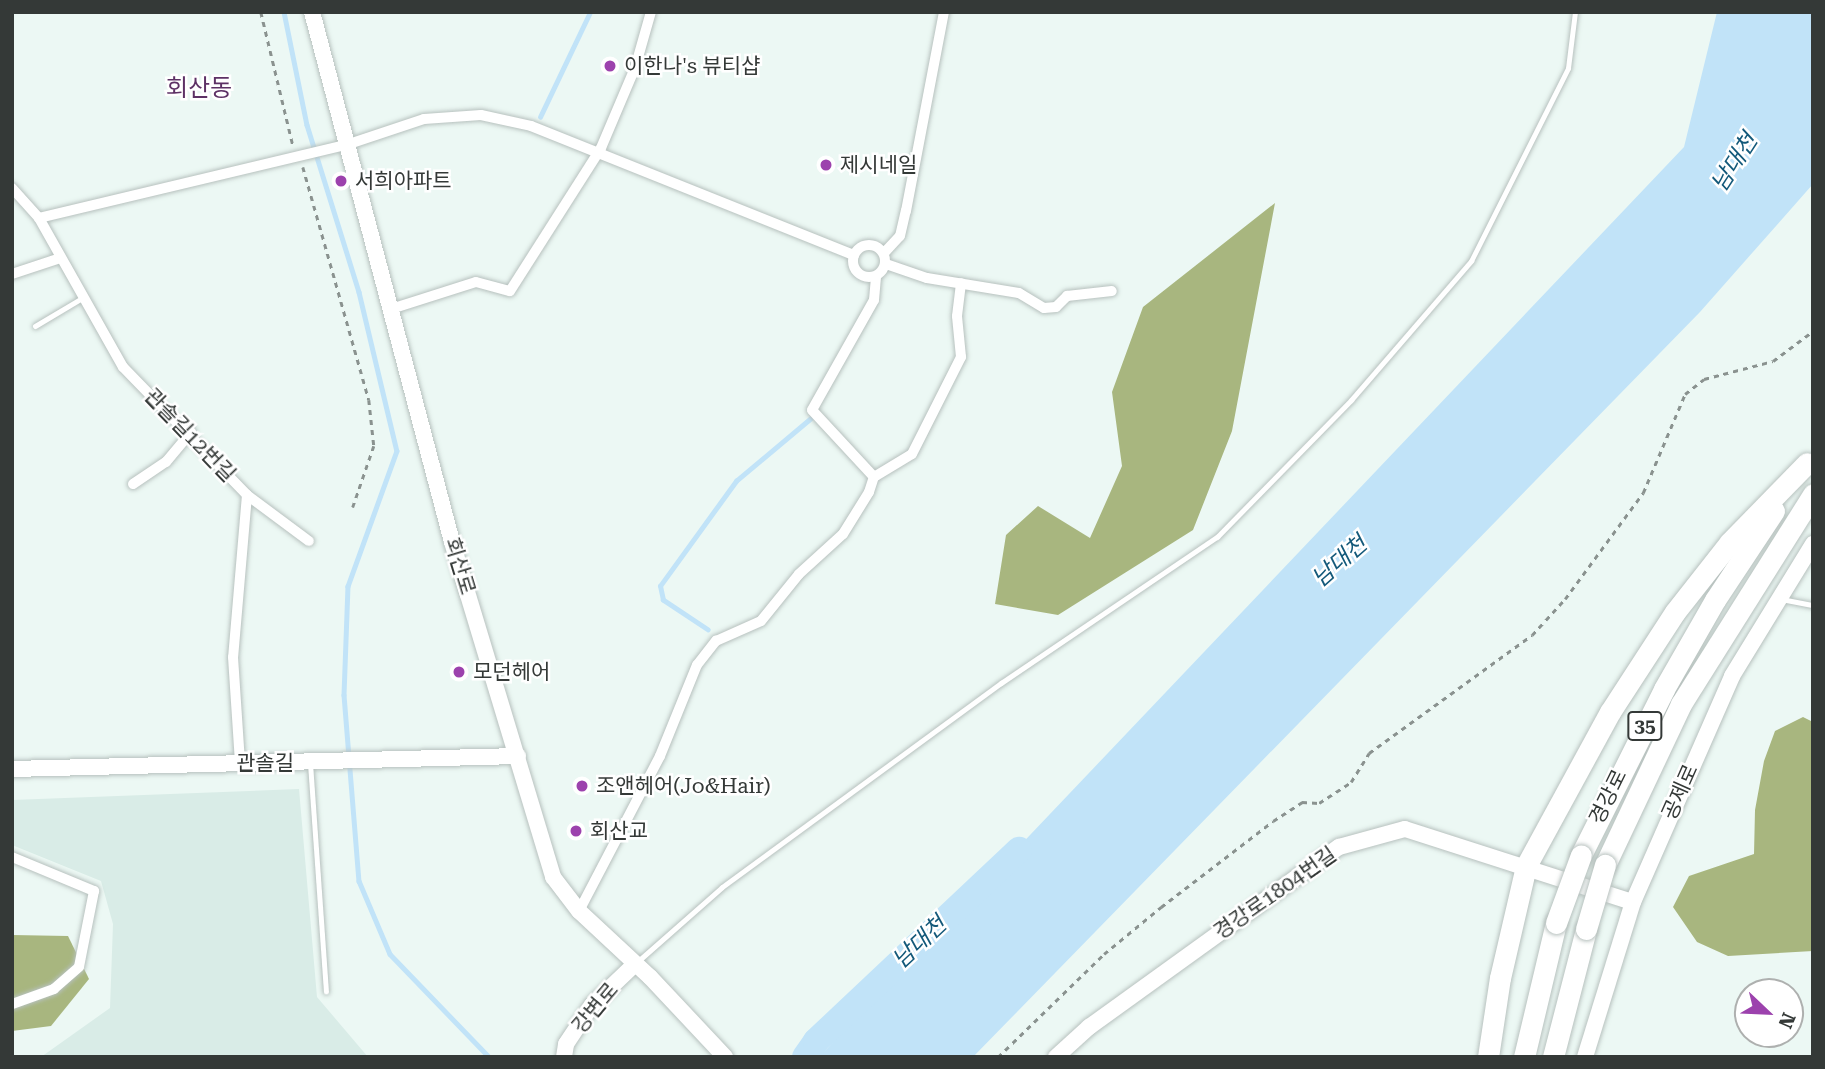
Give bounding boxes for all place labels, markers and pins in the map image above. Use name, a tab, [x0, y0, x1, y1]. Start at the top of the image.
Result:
place label: 이한나's 뷰티샵	[624, 53, 760, 79]
marker: 이한나's 뷰티샵	[602, 58, 618, 74]
place label: 제시네일	[840, 152, 917, 178]
marker: 제시네일	[818, 157, 834, 173]
place label: 서희아파트	[355, 168, 452, 194]
marker: 서희아파트	[333, 173, 349, 189]
place label: 모던헤어	[473, 659, 550, 685]
marker: 모던헤어	[451, 664, 467, 680]
place label: 조앤헤어(Jo&Hair)	[596, 773, 771, 799]
marker: 조앤헤어(Jo&Hair)	[574, 778, 590, 794]
place label: 회산교	[590, 818, 648, 844]
marker: 회산교	[568, 823, 584, 839]

